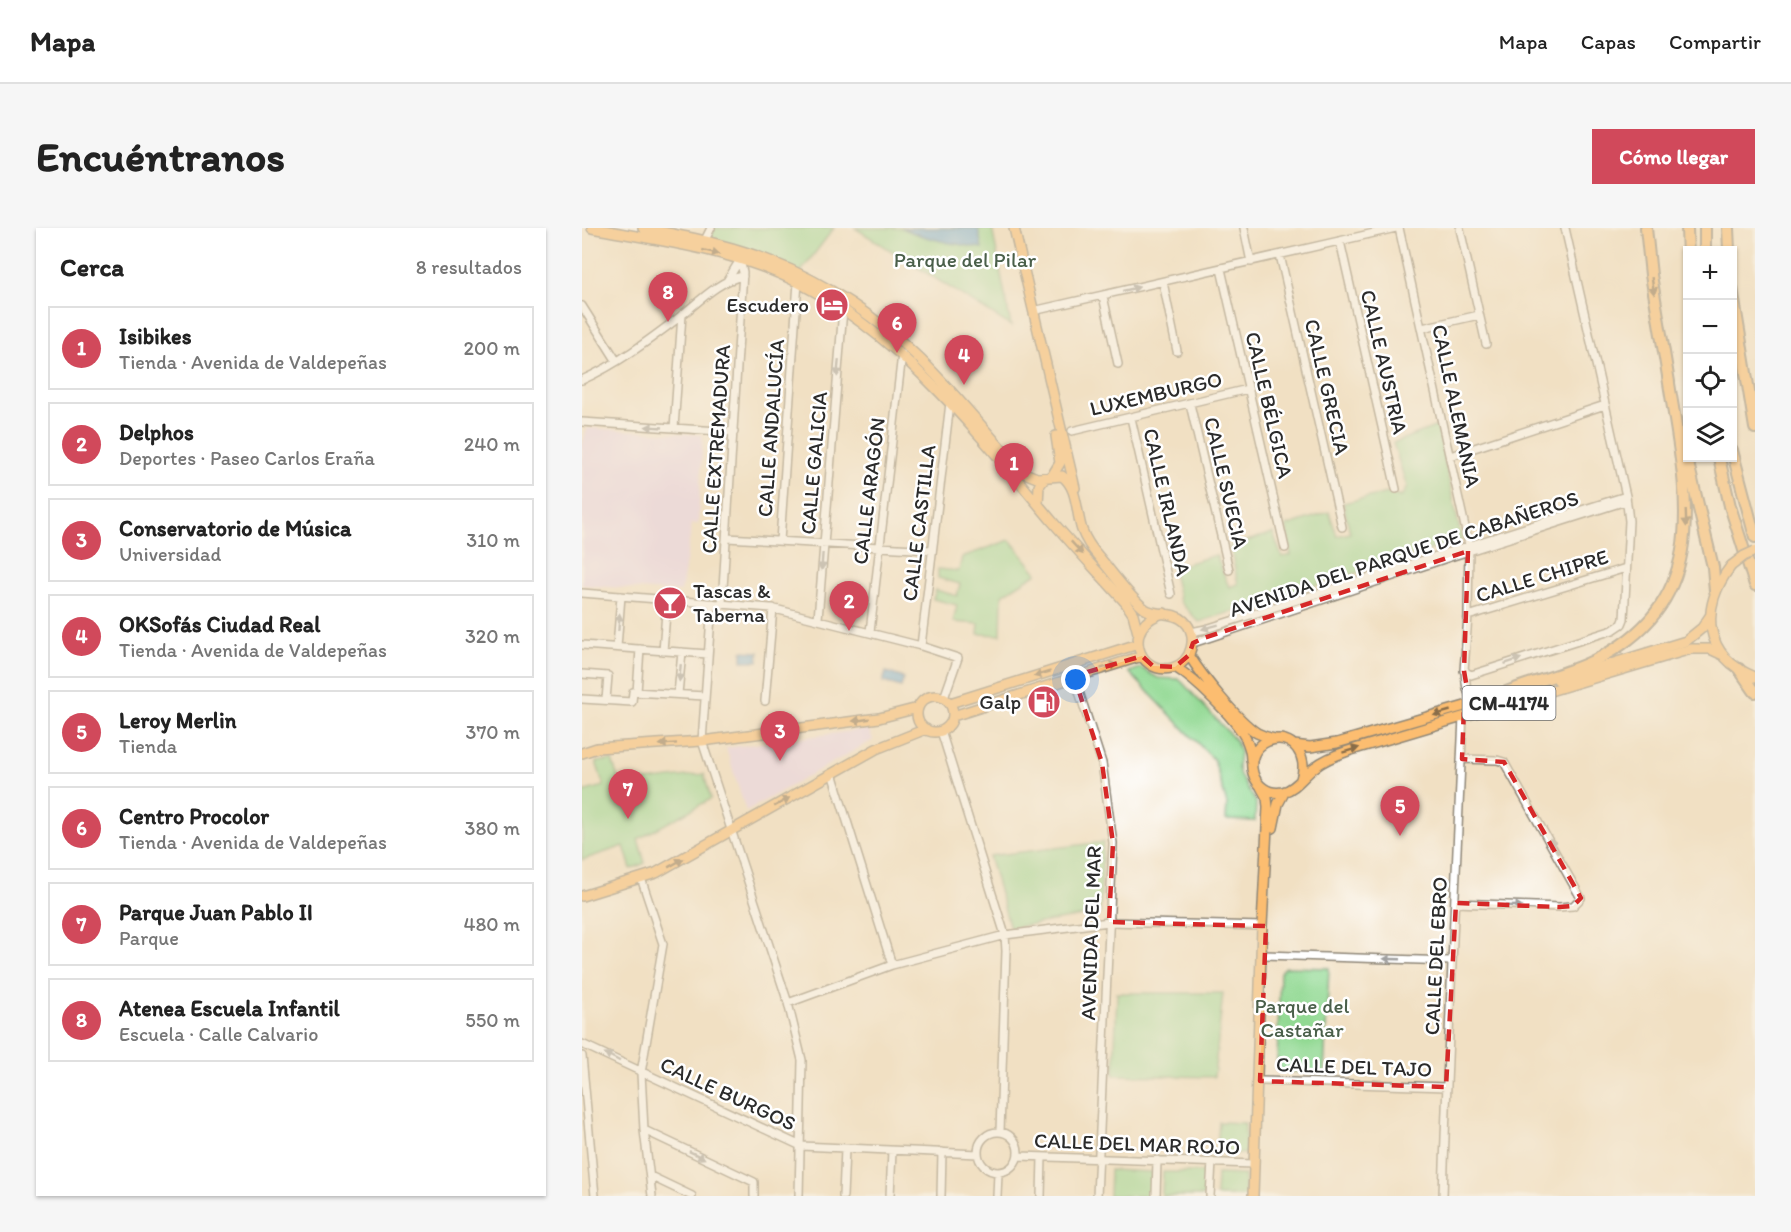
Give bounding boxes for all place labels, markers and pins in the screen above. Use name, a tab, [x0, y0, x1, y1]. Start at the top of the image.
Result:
pin: 8	[648, 272, 688, 322]
hotel icon: Escudero	[814, 287, 850, 323]
place label: Escudero	[726, 292, 809, 317]
pin: 6	[878, 304, 916, 353]
pin: 4	[944, 336, 983, 385]
pin: 1	[994, 444, 1034, 493]
place label: Tascas & Taberna	[693, 578, 771, 627]
pin: 2	[830, 582, 868, 631]
bar icon: Tascas & Taberna	[652, 585, 688, 621]
fuel station icon: Galp	[1026, 684, 1062, 720]
place label: Galp	[979, 689, 1021, 714]
pin: 3	[760, 712, 800, 761]
pin: 7	[608, 770, 648, 819]
pin: 5	[1380, 786, 1420, 836]

